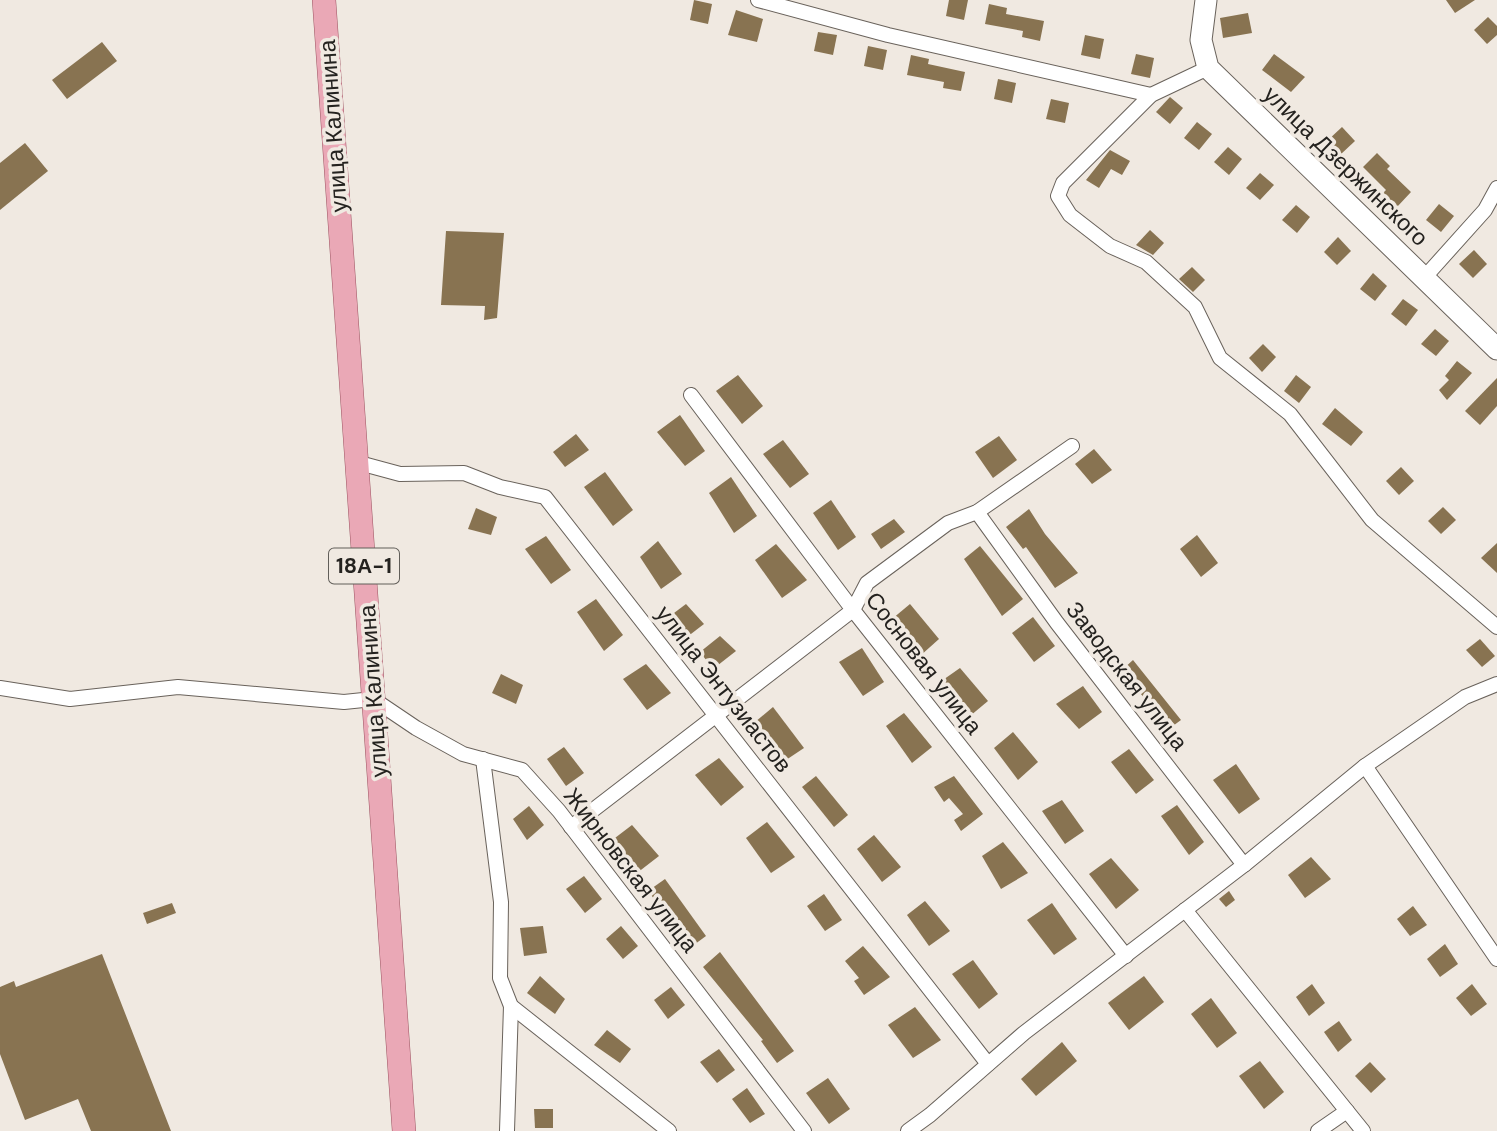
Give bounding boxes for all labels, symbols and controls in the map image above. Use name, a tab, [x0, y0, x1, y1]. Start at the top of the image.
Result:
street label: улица Калинина	[312, 39, 354, 213]
street label: улица Дзержинского	[1257, 80, 1435, 252]
road number: 18А-1	[329, 548, 399, 584]
street label: Сосновая улица	[859, 586, 989, 741]
street label: Заводская улица	[1059, 595, 1195, 757]
street label: улица Энтузиастов	[649, 599, 799, 779]
street label: улица Калинина	[352, 604, 394, 778]
street label: Жирновская улица	[557, 782, 705, 959]

